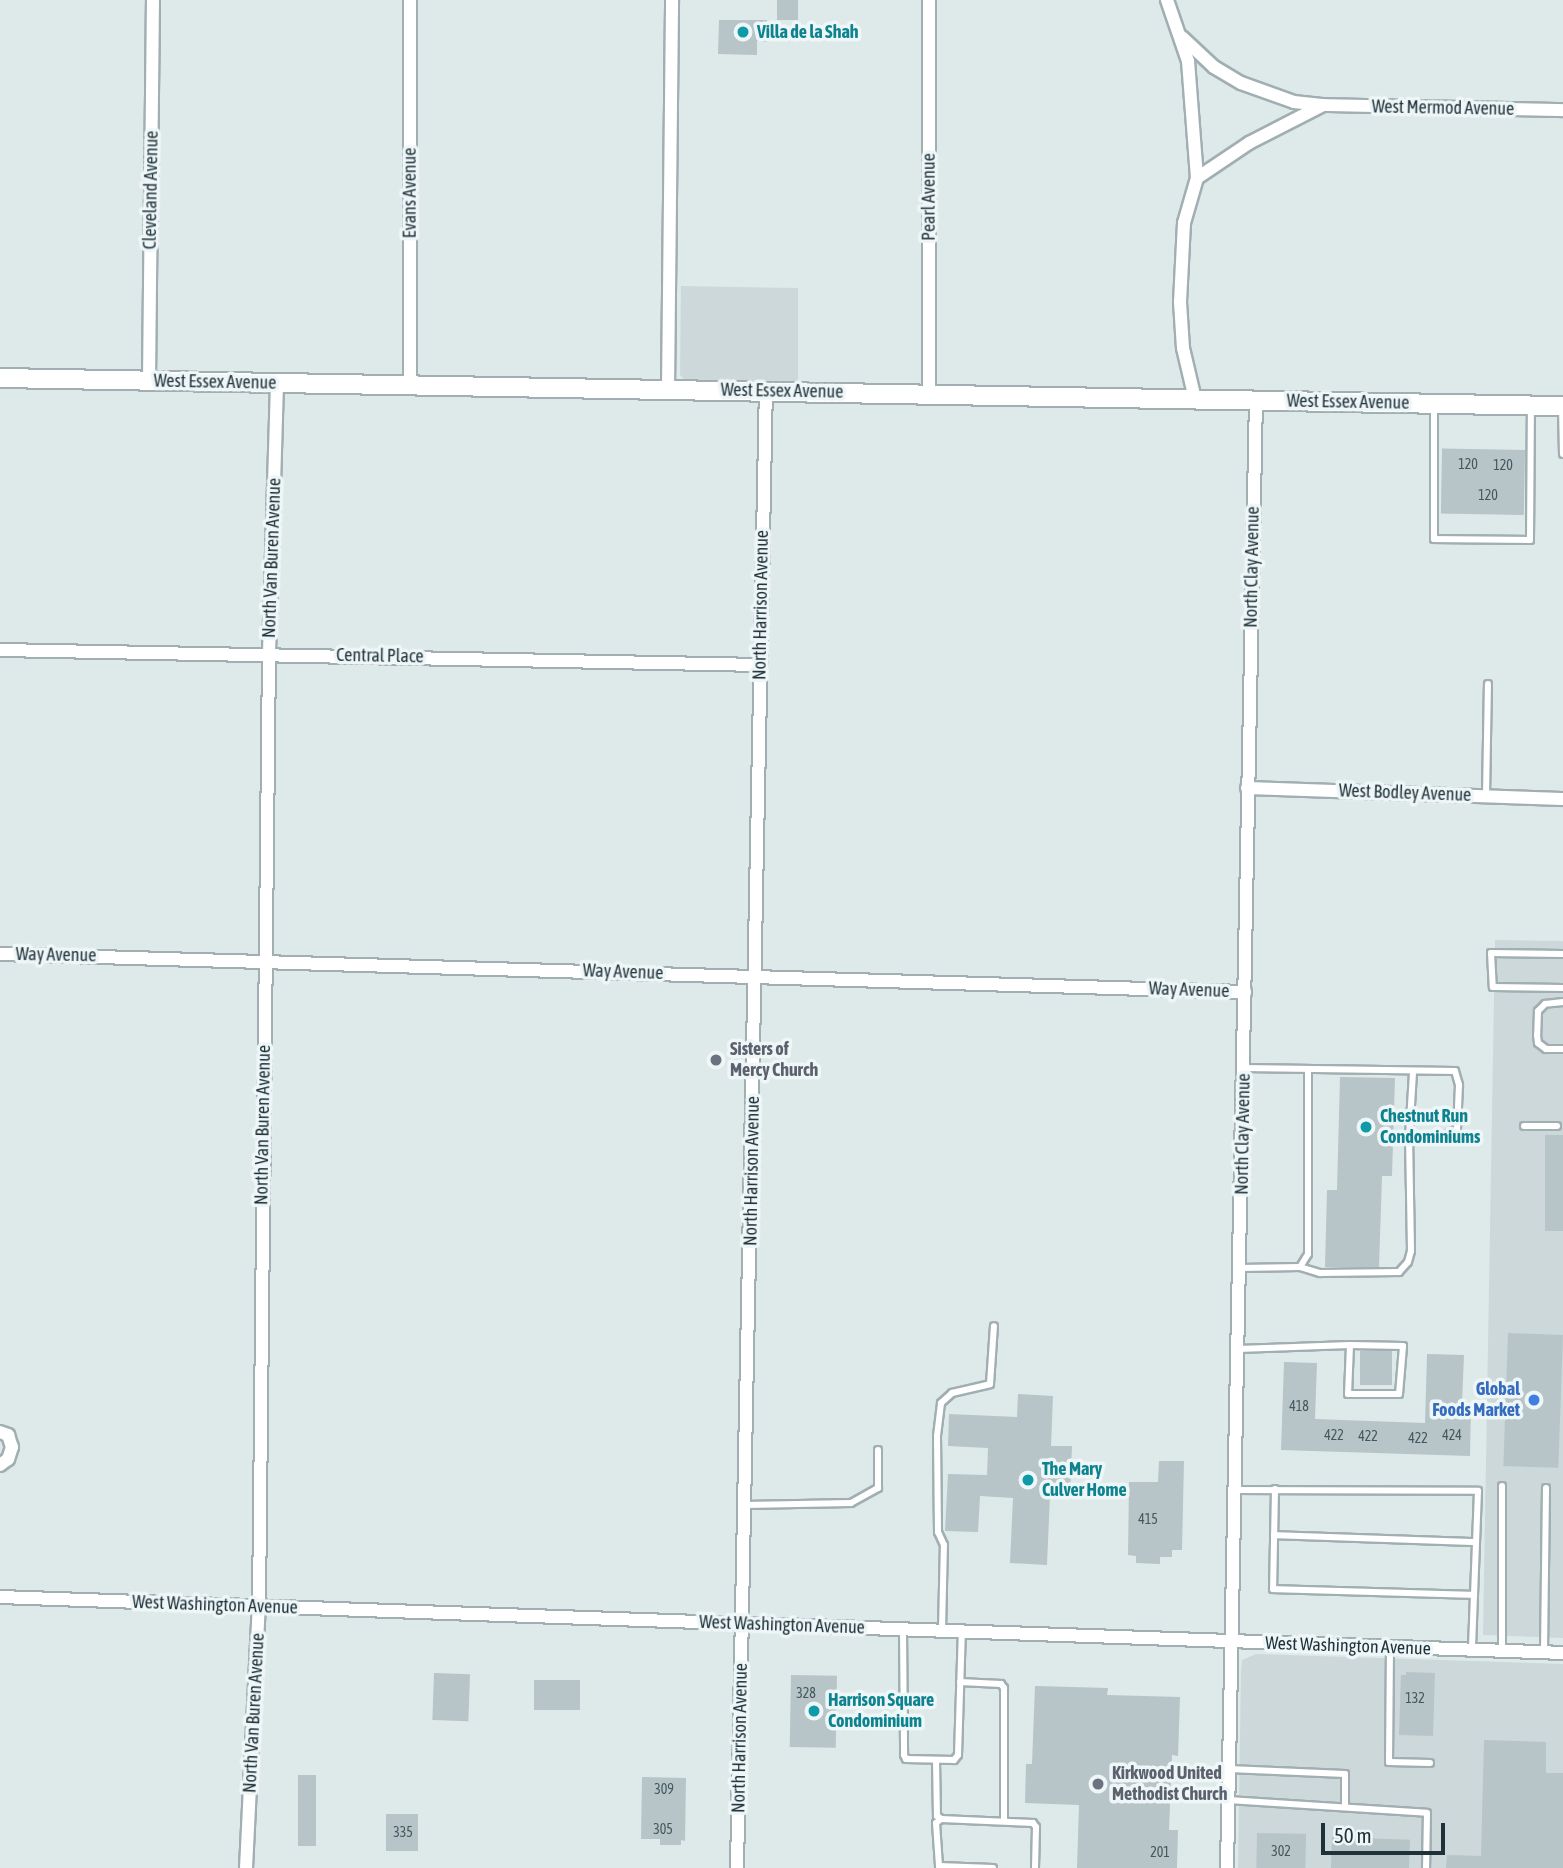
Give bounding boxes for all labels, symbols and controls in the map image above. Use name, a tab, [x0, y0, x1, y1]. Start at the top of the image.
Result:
place label: Villa de la Shah	[757, 21, 859, 43]
marker: Villa de la Shah	[735, 24, 751, 40]
street label: West Mermod Avenue	[1372, 96, 1514, 120]
street label: Cleveland Avenue	[139, 130, 163, 250]
street label: Evans Avenue	[399, 148, 421, 238]
street label: Pearl Avenue	[918, 153, 940, 241]
street label: West Essex Avenue	[154, 370, 276, 394]
street label: West Essex Avenue	[721, 379, 843, 403]
street label: West Essex Avenue	[1287, 390, 1409, 414]
house number: 120	[1458, 456, 1478, 472]
house number: 120	[1493, 457, 1513, 473]
street label: North Van Buren Avenue	[258, 478, 286, 638]
house number: 120	[1478, 487, 1498, 503]
street label: North Clay Avenue	[1240, 506, 1264, 628]
street label: North Harrison Avenue	[749, 530, 773, 680]
street label: Central Place	[336, 644, 424, 668]
street label: West Bodley Avenue	[1338, 780, 1472, 806]
street label: Way Avenue	[16, 943, 96, 967]
street label: Way Avenue	[582, 960, 664, 984]
street label: Way Avenue	[1148, 978, 1230, 1002]
place label: Sisters of Mercy Church	[730, 1039, 818, 1082]
street label: North Van Buren Avenue	[251, 1045, 275, 1205]
marker: Sisters of Mercy Church	[708, 1052, 724, 1068]
street label: North Clay Avenue	[1231, 1073, 1255, 1195]
street label: North Harrison Avenue	[740, 1096, 764, 1246]
place label: Chestnut Run Condominiums	[1380, 1106, 1480, 1148]
marker: Chestnut Run Condominiums	[1358, 1119, 1374, 1135]
place label: Global Foods Market	[1432, 1379, 1520, 1422]
marker: Global Foods Market	[1526, 1392, 1542, 1408]
house number: 418	[1289, 1398, 1309, 1414]
house number: 422	[1324, 1427, 1344, 1443]
house number: 424	[1442, 1427, 1462, 1443]
house number: 422	[1358, 1428, 1378, 1444]
house number: 422	[1408, 1430, 1428, 1446]
place label: The Mary Culver Home	[1042, 1459, 1127, 1502]
marker: The Mary Culver Home	[1020, 1472, 1036, 1488]
house number: 415	[1138, 1511, 1158, 1527]
street label: West Washington Avenue	[132, 1591, 298, 1619]
street label: West Washington Avenue	[699, 1611, 865, 1639]
street label: North Van Buren Avenue	[239, 1632, 269, 1794]
street label: West Washington Avenue	[1265, 1632, 1431, 1660]
street label: North Harrison Avenue	[728, 1663, 752, 1813]
house number: 328	[796, 1685, 816, 1701]
place label: Harrison Square Condominium	[828, 1690, 934, 1732]
house number: 132	[1405, 1690, 1425, 1706]
marker: Harrison Square Condominium	[806, 1703, 822, 1719]
place label: Kirkwood United Methodist Church	[1112, 1763, 1228, 1806]
marker: Kirkwood United Methodist Church	[1090, 1776, 1106, 1792]
house number: 309	[654, 1781, 674, 1797]
scale bar	[1325, 1808, 1449, 1852]
house number: 305	[653, 1821, 673, 1837]
text: 50 m	[1334, 1823, 1372, 1847]
house number: 335	[393, 1824, 413, 1840]
house number: 302	[1271, 1843, 1291, 1859]
house number: 201	[1150, 1844, 1170, 1860]

